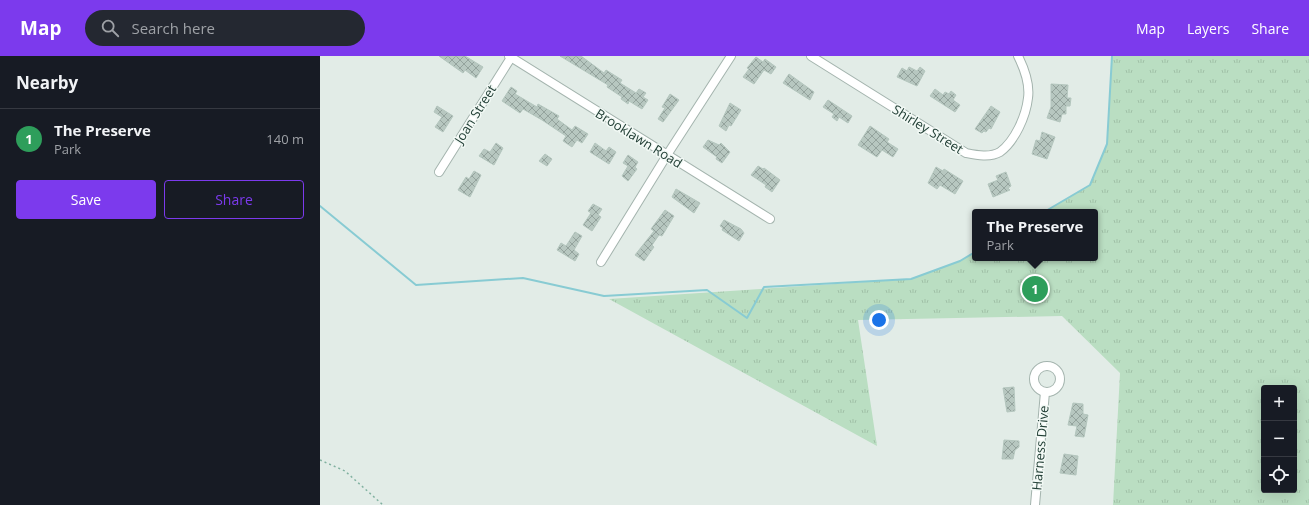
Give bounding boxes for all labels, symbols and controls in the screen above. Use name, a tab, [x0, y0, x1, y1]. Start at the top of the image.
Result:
search box	[85, 10, 365, 46]
text: Map	[20, 15, 61, 41]
icon: search	[99, 17, 121, 39]
text: Search here	[131, 18, 215, 38]
text: Map	[1136, 19, 1165, 38]
text: Layers	[1187, 19, 1229, 38]
text: Share	[1251, 19, 1289, 38]
text: Nearby	[16, 71, 78, 94]
street label: Joan Street	[449, 81, 500, 149]
street label: Shirley Street	[889, 100, 967, 158]
street label: Brooklawn Road	[592, 104, 686, 172]
text: The Preserve	[54, 120, 151, 140]
text: 1	[25, 130, 33, 148]
text: 140 m	[266, 130, 304, 148]
text: Park	[54, 140, 81, 158]
button: Save	[16, 180, 156, 219]
button: Share	[164, 180, 304, 219]
popup	[972, 209, 1098, 261]
text: The Preserve	[987, 216, 1083, 236]
text: Park	[987, 236, 1014, 254]
pin: 1	[1022, 274, 1048, 304]
your location	[869, 310, 889, 330]
map controls	[1261, 385, 1297, 493]
button: +	[1261, 385, 1297, 421]
street label: Harness Drive	[1027, 405, 1053, 491]
button: −	[1261, 421, 1297, 457]
button: locate	[1261, 457, 1297, 493]

